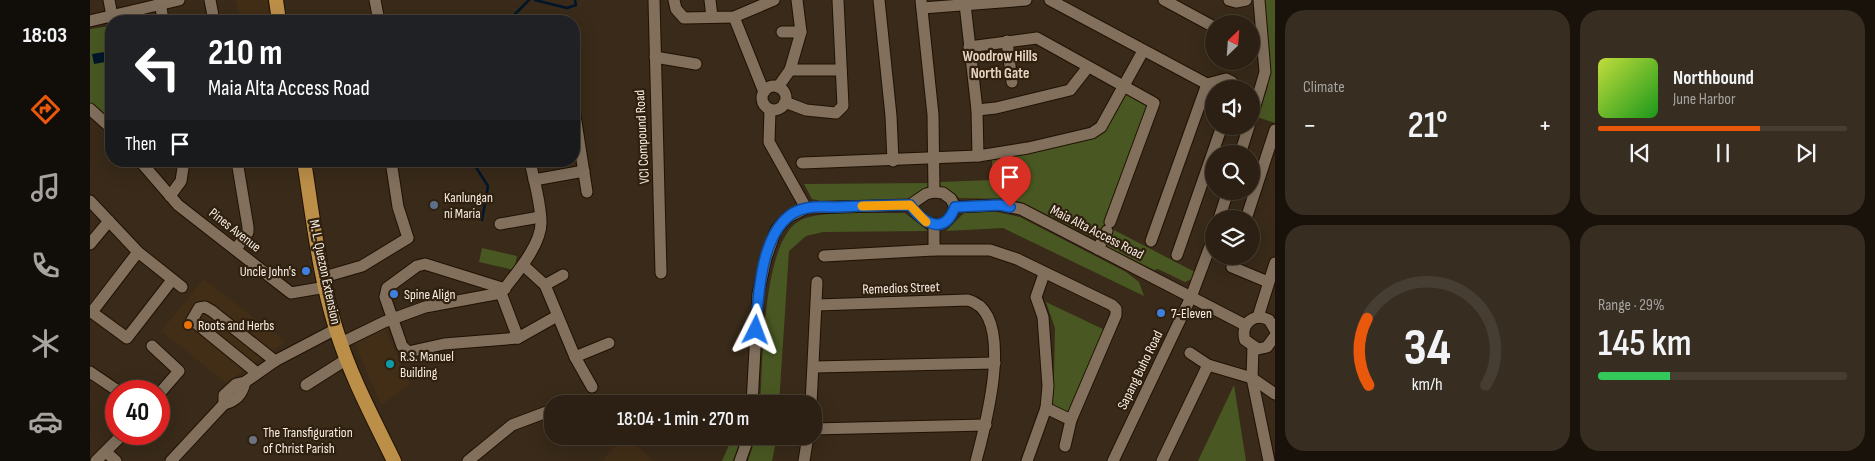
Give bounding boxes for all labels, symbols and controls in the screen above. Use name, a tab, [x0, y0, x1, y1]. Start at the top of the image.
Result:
north arrow	[1205, 15, 1260, 70]
map controls	[1205, 15, 1260, 265]
text: 18:03	[23, 22, 67, 49]
text: 210 m	[208, 32, 282, 75]
icon: left	[125, 35, 190, 100]
district label: Woodrow Hills North Gate	[963, 47, 1038, 83]
text: Northbound	[1673, 67, 1754, 90]
text: Maia Alta Access Road	[208, 75, 370, 102]
text: Climate	[1303, 78, 1345, 97]
button: sound	[1205, 80, 1260, 135]
street label: VCI Compound Road	[631, 89, 653, 185]
text: June Harbor	[1673, 90, 1736, 109]
icon: directions	[28, 92, 63, 127]
text: 21°	[1407, 103, 1448, 148]
text: −	[1303, 109, 1317, 142]
text: +	[1538, 109, 1552, 142]
icon: arrive	[166, 130, 194, 158]
text: Then	[125, 133, 156, 156]
icon: previous	[1626, 139, 1654, 167]
icon: pause	[1709, 139, 1737, 167]
icon: next	[1792, 139, 1820, 167]
button: search	[1205, 145, 1260, 200]
pin	[989, 156, 1031, 207]
icon: arrive	[996, 163, 1024, 191]
icon: music	[28, 170, 63, 205]
place label: Kanlungan ni Maria	[444, 189, 493, 222]
marker: Kanlungan ni Maria	[428, 199, 440, 211]
street label: Maia Alta Access Road	[1047, 201, 1147, 263]
street label: Pines Avenue	[205, 204, 265, 256]
button: layers	[1205, 210, 1260, 265]
street label: M. L. Quezon Extension	[306, 218, 344, 326]
icon: phone	[28, 248, 63, 283]
place label: Uncle John's	[240, 263, 296, 280]
marker: Uncle John's	[300, 265, 312, 277]
street label: Remedios Street	[862, 278, 940, 298]
place label: Spine Align	[404, 286, 456, 303]
marker: Spine Align	[388, 288, 400, 300]
text: Range · 29%	[1598, 296, 1664, 315]
position arrow	[729, 303, 781, 355]
place label: 7-Eleven	[1171, 305, 1212, 322]
marker: 7-Eleven	[1155, 307, 1167, 319]
place label: Roots and Herbs	[198, 317, 274, 334]
text: 34	[1404, 317, 1451, 380]
marker: Roots and Herbs	[182, 319, 194, 331]
text: 145 km	[1598, 321, 1692, 366]
icon: climate	[28, 326, 63, 361]
street label: Sapang Buho Road	[1114, 328, 1167, 412]
place label: R.S. Manuel Building	[400, 348, 454, 381]
marker: R.S. Manuel Building	[384, 358, 396, 370]
text: km/h	[1412, 374, 1443, 395]
speed limit sign: 40	[105, 380, 170, 445]
icon: car	[28, 404, 63, 439]
text: 18:04 · 1 min · 270 m	[617, 408, 749, 431]
place label: The Transfiguration of Christ Parish	[263, 424, 353, 457]
marker: The Transfiguration of Christ Parish	[247, 434, 259, 446]

